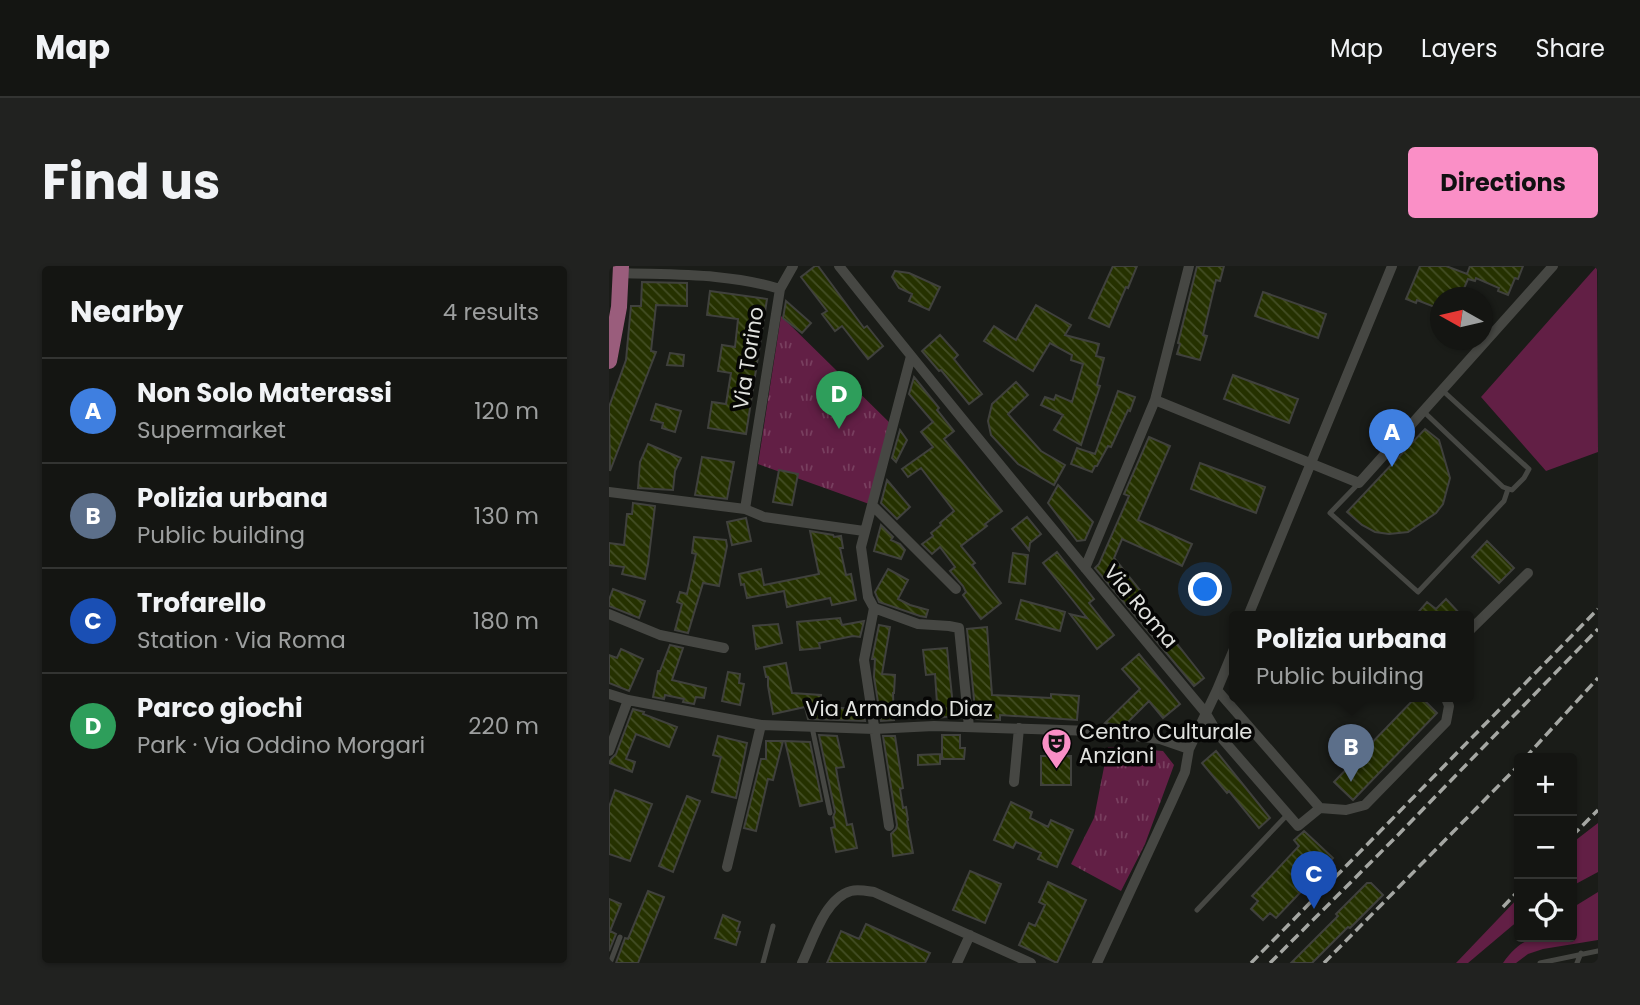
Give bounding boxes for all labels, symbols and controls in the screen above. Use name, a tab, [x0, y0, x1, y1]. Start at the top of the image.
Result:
text: Map	[35, 24, 110, 71]
text: Map	[1330, 32, 1383, 65]
text: Layers	[1421, 32, 1497, 65]
text: Share	[1535, 32, 1605, 65]
button: Directions	[1408, 147, 1598, 218]
text: Find us	[42, 148, 220, 216]
north arrow	[1430, 287, 1493, 350]
text: Nearby	[70, 290, 184, 333]
text: 4 results	[443, 296, 539, 328]
street label: Via Torino	[726, 304, 770, 412]
pin: D	[816, 371, 862, 429]
text: Non Solo Materassi	[137, 375, 392, 411]
text: A	[85, 395, 101, 427]
text: 120 m	[474, 395, 539, 427]
pin: A	[1369, 409, 1415, 467]
text: Supermarket	[137, 414, 286, 446]
text: Polizia urbana	[137, 480, 328, 516]
text: B	[85, 500, 101, 532]
text: 130 m	[474, 500, 539, 532]
text: Public building	[137, 519, 305, 551]
street label: Via Roma	[1097, 558, 1185, 654]
your location	[1188, 572, 1222, 606]
text: Trofarello	[137, 585, 266, 621]
text: C	[84, 605, 102, 637]
text: 180 m	[473, 605, 539, 637]
popup	[1229, 611, 1474, 702]
text: Polizia urbana	[1256, 621, 1447, 657]
text: Station · Via Roma	[137, 624, 346, 656]
text: Public building	[1256, 660, 1424, 692]
text: Parco giochi	[137, 690, 303, 726]
street label: Via Armando Diaz	[805, 694, 993, 723]
text: D	[85, 710, 101, 742]
text: 220 m	[468, 710, 539, 742]
place label: Centro Culturale Anziani	[1079, 717, 1252, 770]
pin: B	[1328, 724, 1374, 782]
theatre icon: Centro Culturale Anziani	[1039, 726, 1073, 770]
text: Park · Via Oddino Morgari	[137, 729, 425, 761]
map controls	[1514, 753, 1577, 942]
button: +	[1514, 753, 1577, 816]
button: −	[1514, 816, 1577, 879]
pin: C	[1291, 851, 1337, 909]
button: locate	[1514, 879, 1577, 942]

